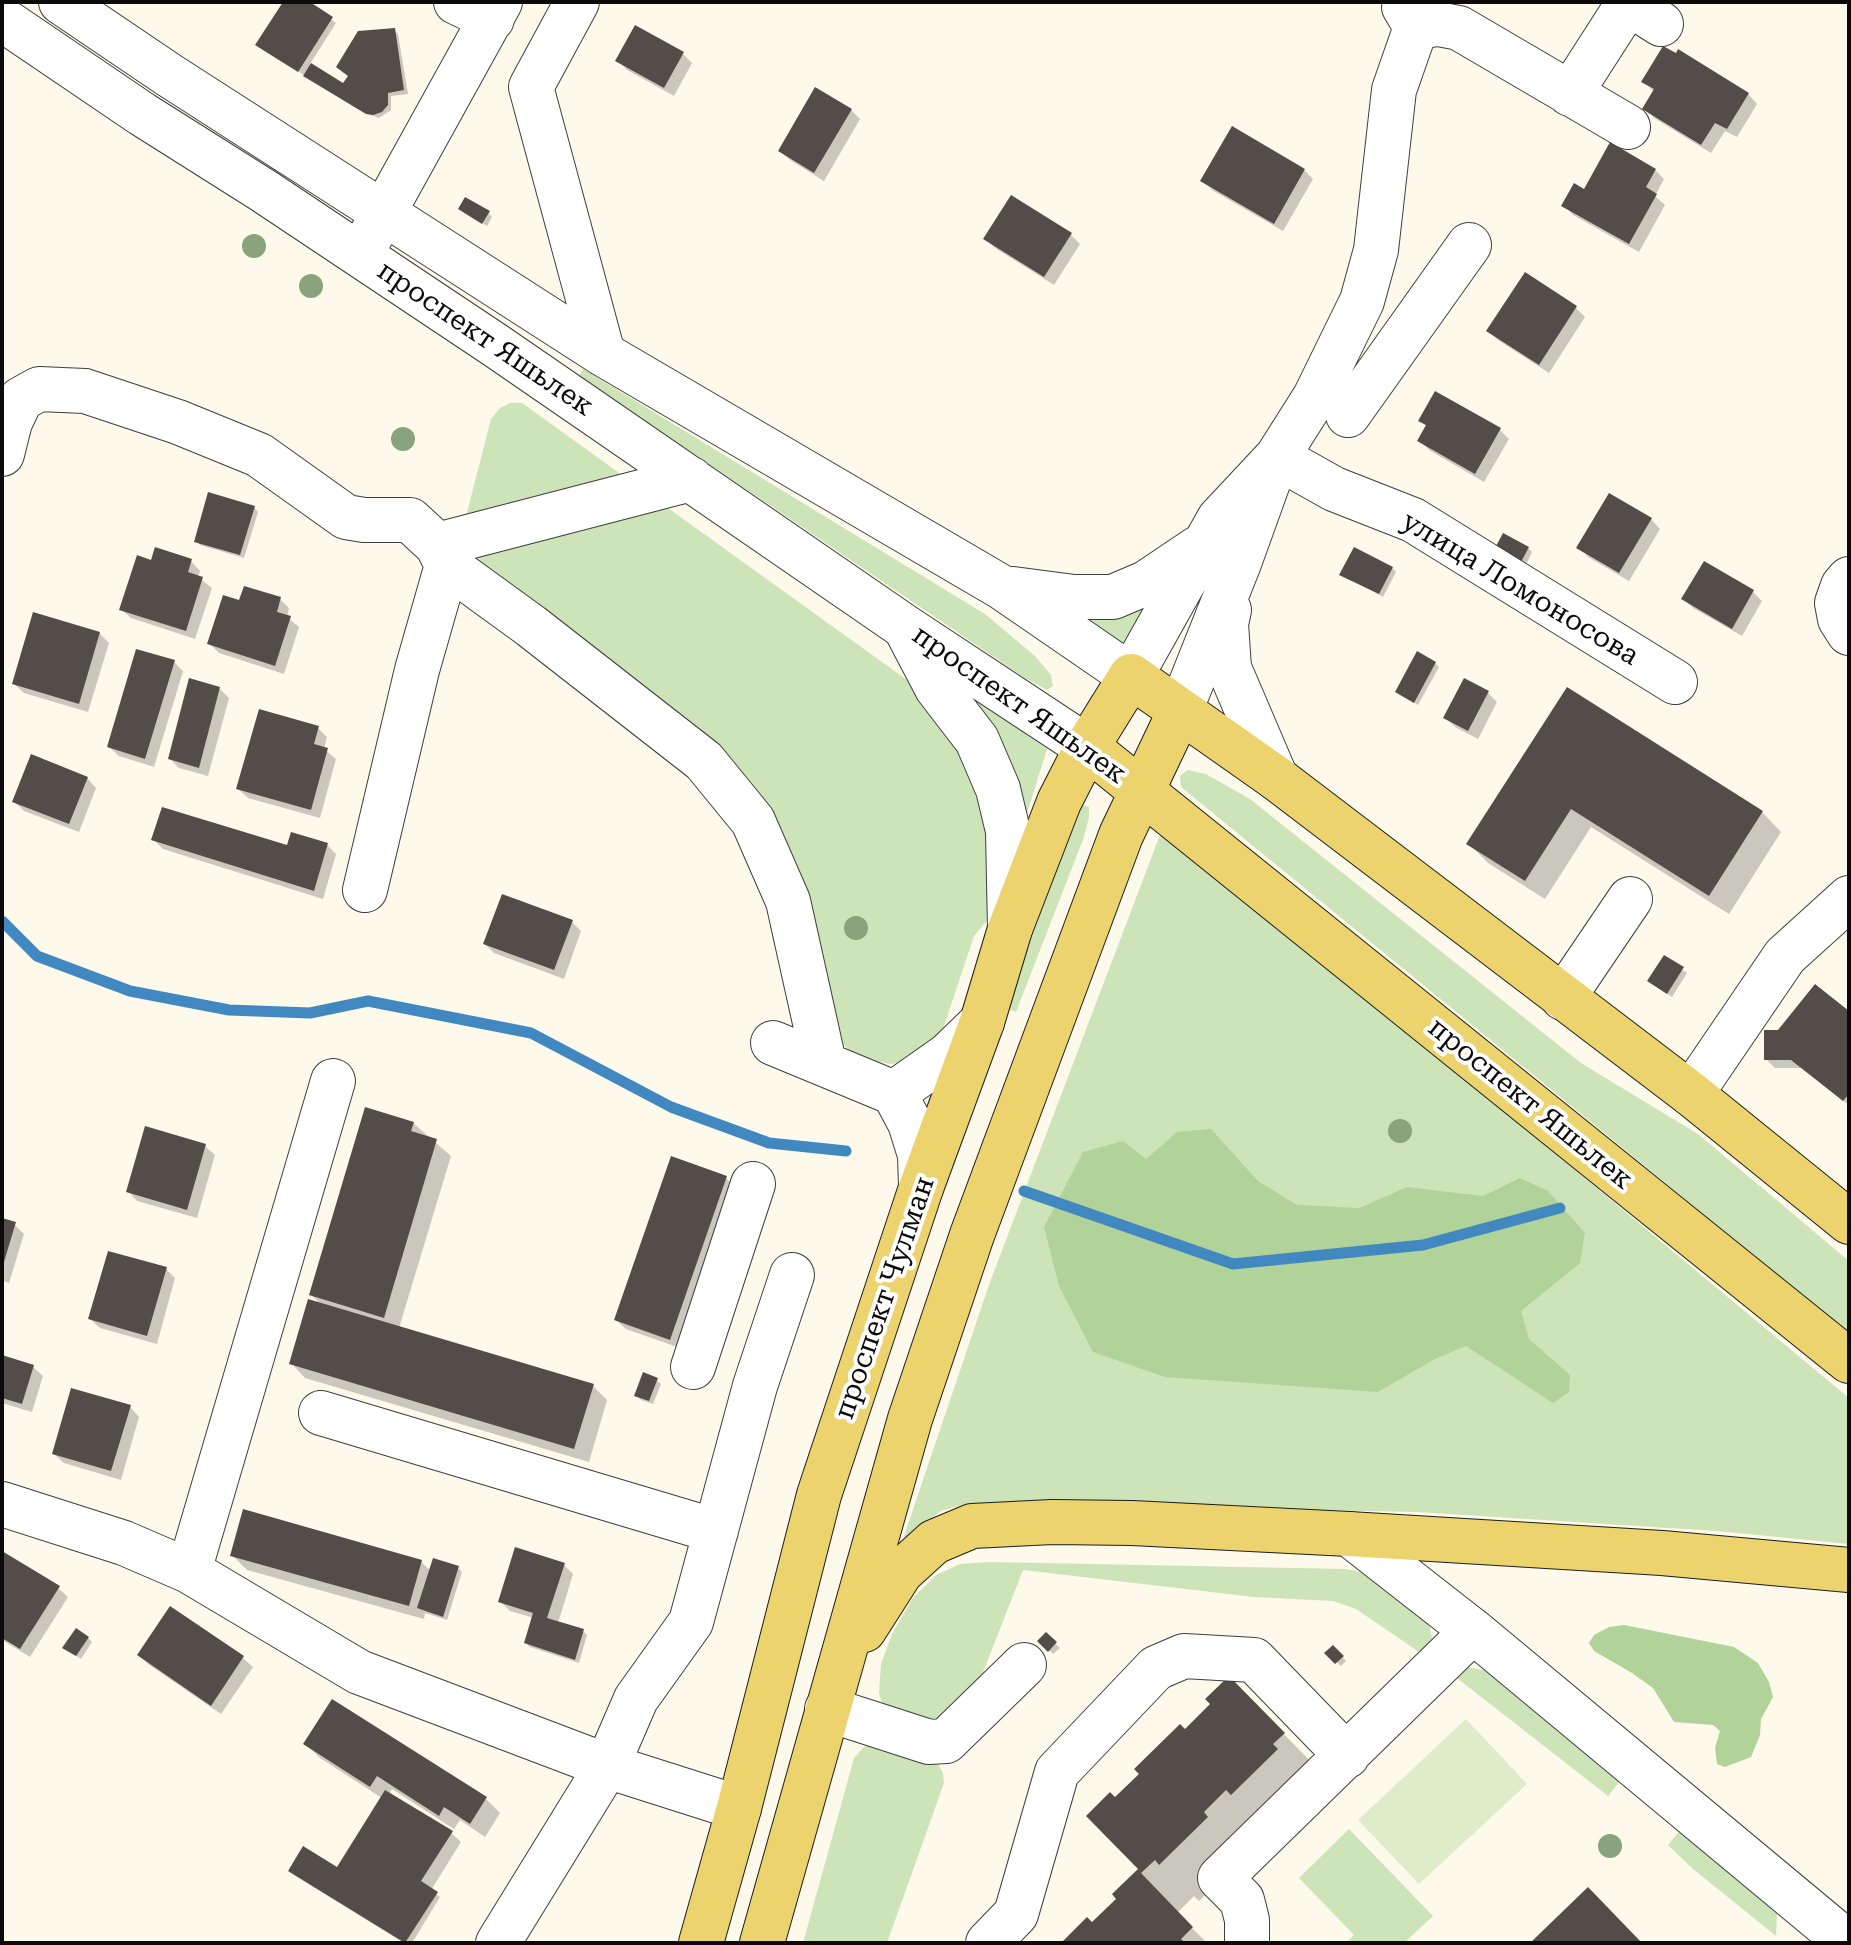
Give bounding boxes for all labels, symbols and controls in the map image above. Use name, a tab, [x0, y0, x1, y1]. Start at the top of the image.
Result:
street label: проспект Яшьлек	[371, 254, 599, 424]
street label: улица Ломоносова	[1395, 505, 1645, 673]
street label: проспект Яшьлек	[906, 619, 1132, 791]
street label: проспект Яшьлек	[1421, 1011, 1639, 1197]
street label: проспект Чулман	[828, 1172, 942, 1424]

